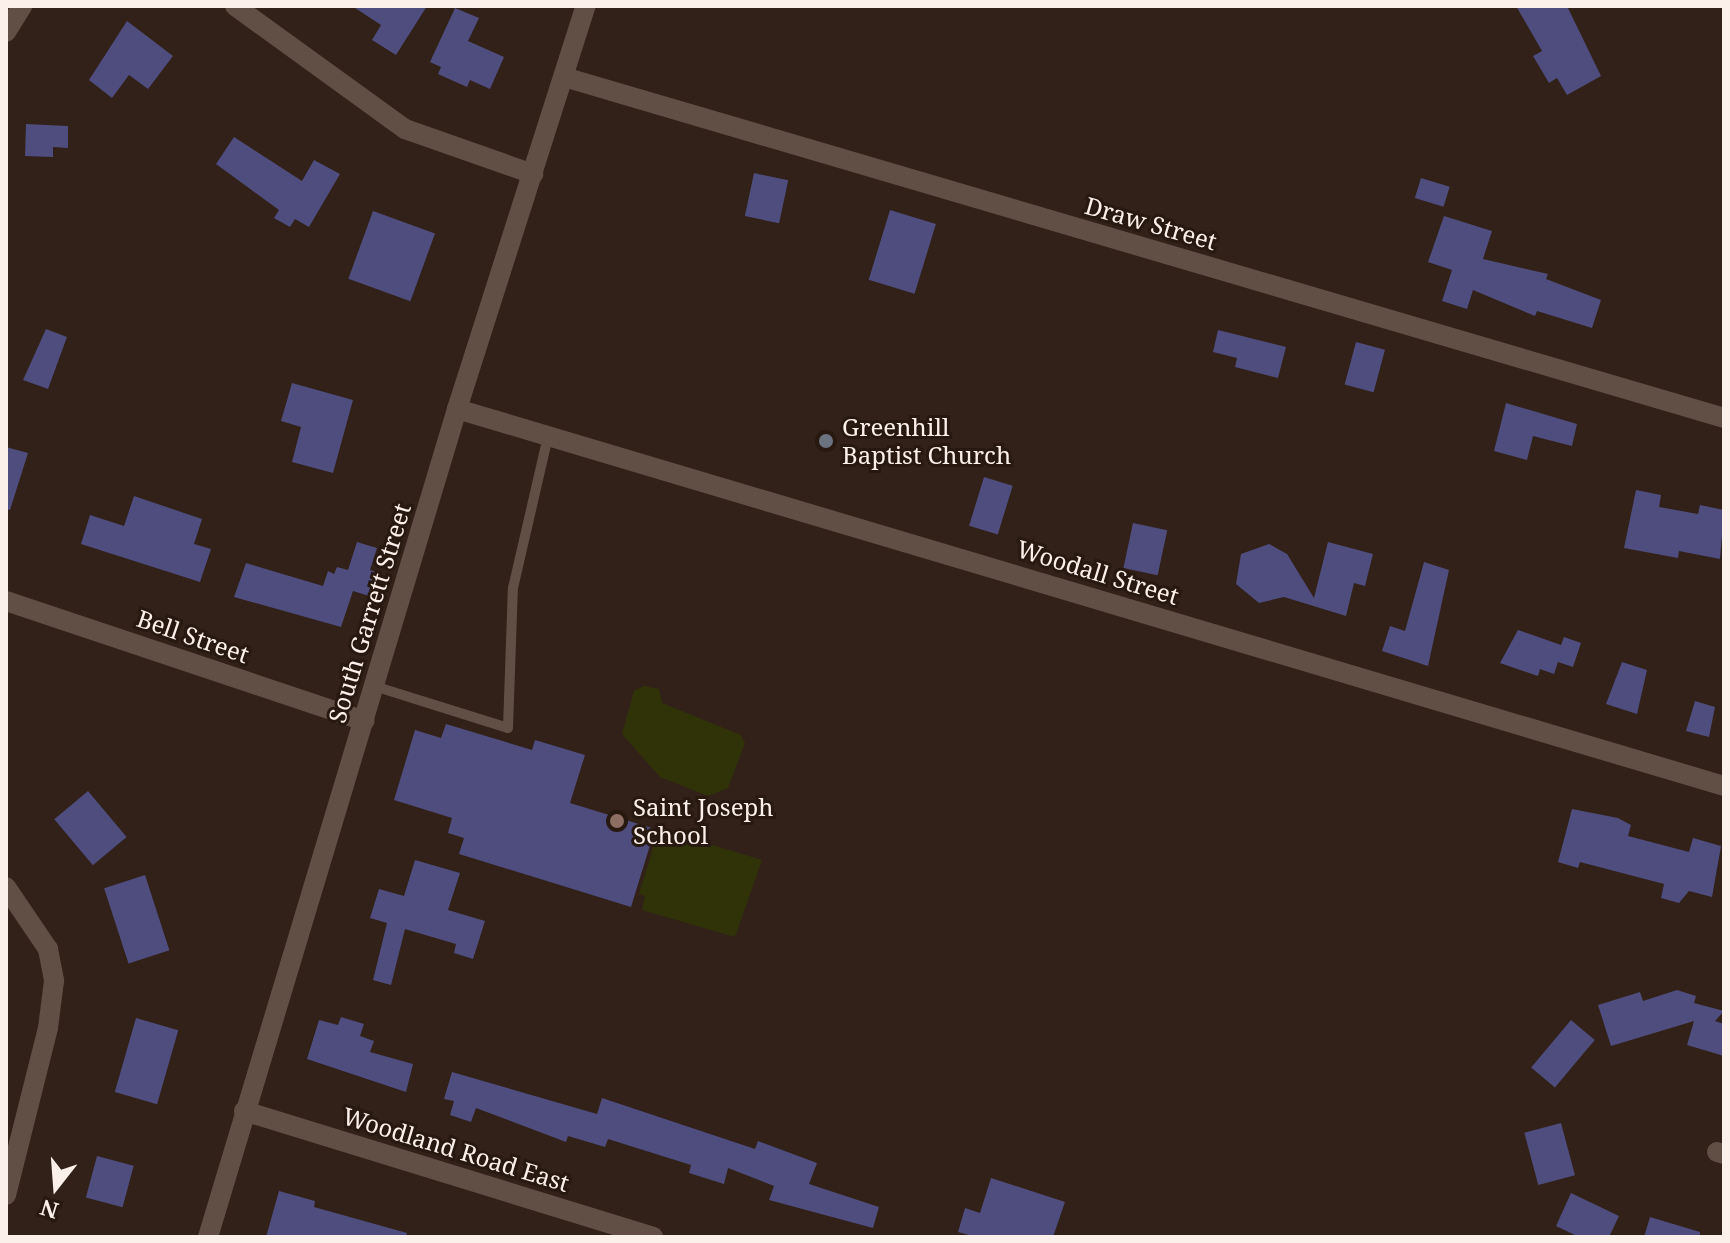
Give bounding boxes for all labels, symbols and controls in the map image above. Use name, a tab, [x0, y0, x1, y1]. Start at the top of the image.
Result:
street label: Draw Street	[1082, 190, 1220, 256]
place label: Greenhill Baptist Church	[842, 413, 1011, 469]
marker: Greenhill Baptist Church	[817, 432, 835, 450]
street label: South Garrett Street	[322, 500, 416, 726]
street label: Woodall Street	[1014, 534, 1182, 610]
street label: Bell Street	[133, 603, 253, 669]
place label: Saint Joseph School	[633, 793, 773, 849]
marker: Saint Joseph School	[608, 812, 626, 830]
street label: Woodland Road East	[339, 1101, 573, 1197]
north arrow	[16, 1147, 96, 1227]
text: N	[36, 1193, 62, 1227]

